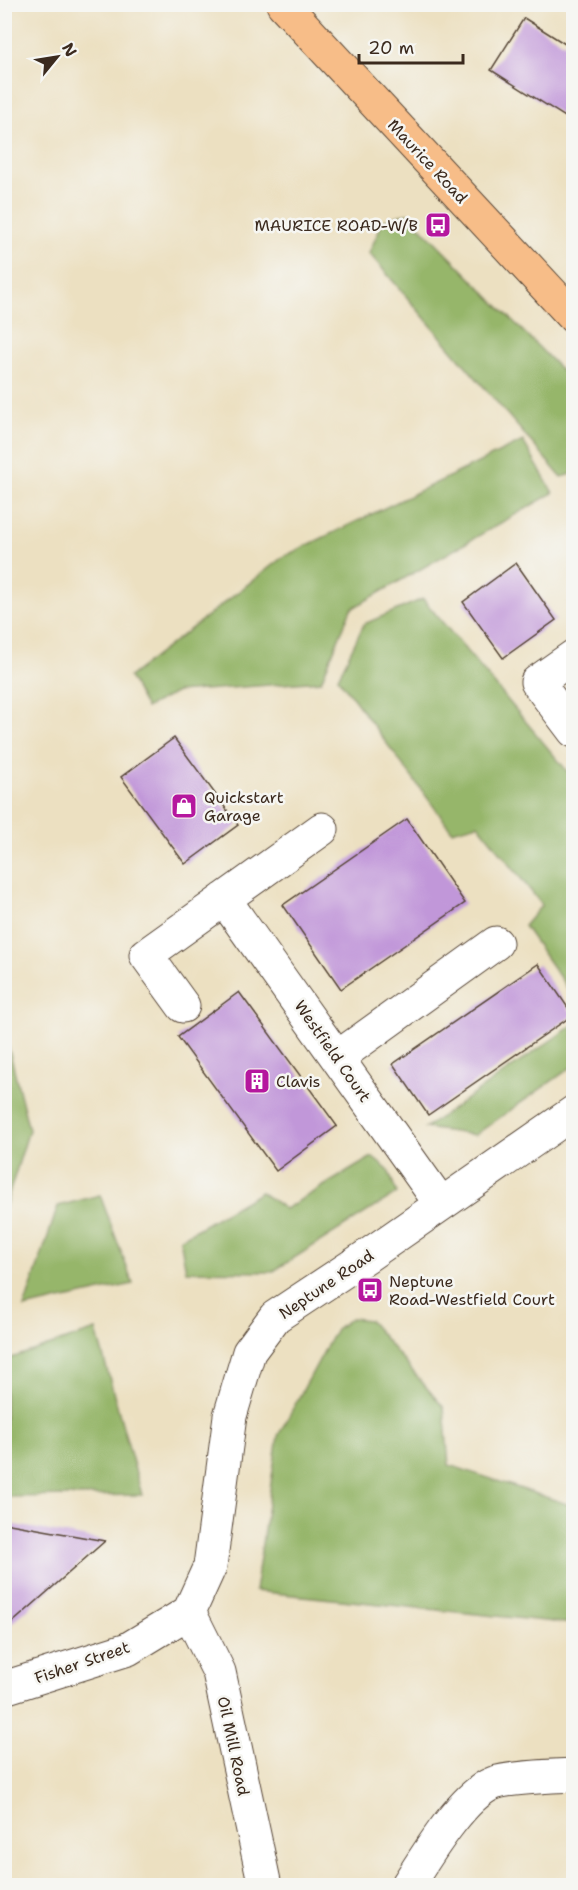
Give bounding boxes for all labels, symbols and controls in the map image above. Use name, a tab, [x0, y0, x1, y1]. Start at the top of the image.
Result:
north arrow	[27, 27, 87, 87]
scale bar	[359, 27, 462, 65]
text: 20 m	[368, 36, 414, 60]
text: N	[57, 39, 82, 60]
street label: Maurice Road	[383, 115, 472, 208]
bus stop icon: MAURICE ROAD-W/B	[423, 210, 453, 240]
place label: MAURICE ROAD-W/B	[254, 215, 418, 236]
place label: Quickstart Garage	[204, 787, 284, 826]
shop icon: Quickstart Garage	[169, 791, 199, 821]
street label: Westfield Court	[290, 996, 376, 1106]
building icon: Clavis	[242, 1066, 272, 1096]
place label: Clavis	[276, 1071, 321, 1092]
street label: Neptune Road	[275, 1245, 378, 1324]
place label: Neptune Road-Westfield Court	[389, 1271, 555, 1310]
bus stop icon: Neptune Road-Westfield Court	[355, 1275, 385, 1305]
street label: Fisher Street	[32, 1636, 133, 1689]
street label: Oil Mill Road	[213, 1694, 254, 1798]

